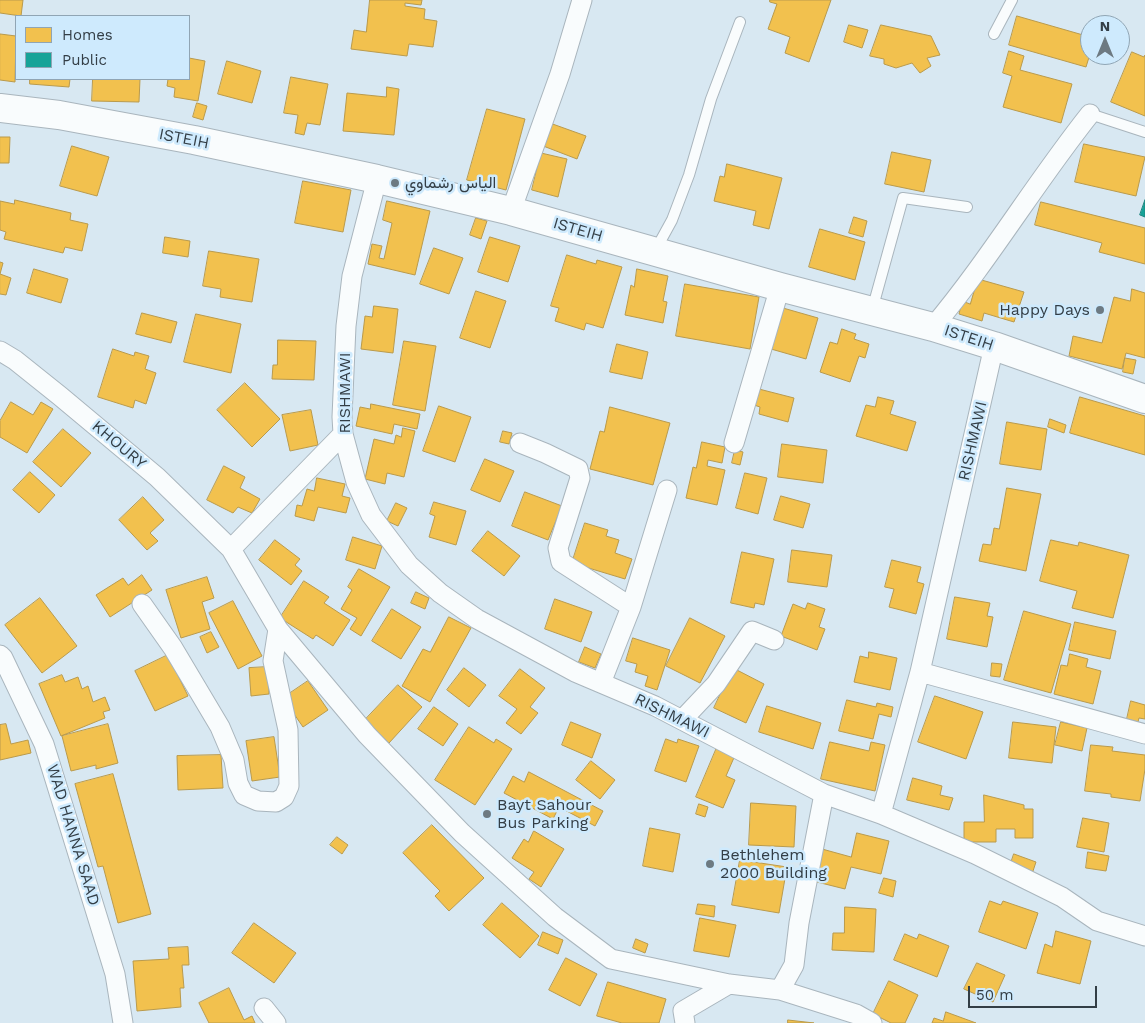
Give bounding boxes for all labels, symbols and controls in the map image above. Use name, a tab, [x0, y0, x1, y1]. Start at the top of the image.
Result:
legend	[15, 15, 190, 80]
north arrow	[1080, 15, 1130, 65]
text: N	[1100, 18, 1110, 34]
text: Homes	[62, 26, 113, 44]
text: Public	[62, 51, 107, 69]
street label: ISTEIH	[157, 125, 211, 153]
place label: الياس رشماوي	[405, 173, 496, 193]
marker: الياس رشماوي	[389, 177, 401, 189]
street label: ISTEIH	[551, 214, 605, 246]
place label: Happy Days	[999, 300, 1090, 320]
marker: Happy Days	[1094, 304, 1106, 316]
street label: ISTEIH	[942, 321, 996, 355]
street label: RISHMAWI	[335, 352, 355, 434]
street label: RISHMAWI	[955, 399, 991, 483]
street label: KHOURY	[88, 417, 150, 473]
street label: RISHMAWI	[631, 690, 713, 742]
street label: WAD HANNA SAAD	[42, 762, 104, 908]
place label: Bayt Sahour Bus Parking	[497, 795, 592, 833]
marker: Bayt Sahour Bus Parking	[481, 808, 493, 820]
place label: Bethlehem 2000 Building	[720, 845, 827, 883]
marker: Bethlehem 2000 Building	[704, 858, 716, 870]
scale bar	[970, 976, 1099, 1008]
text: 50 m	[976, 986, 1013, 1004]

